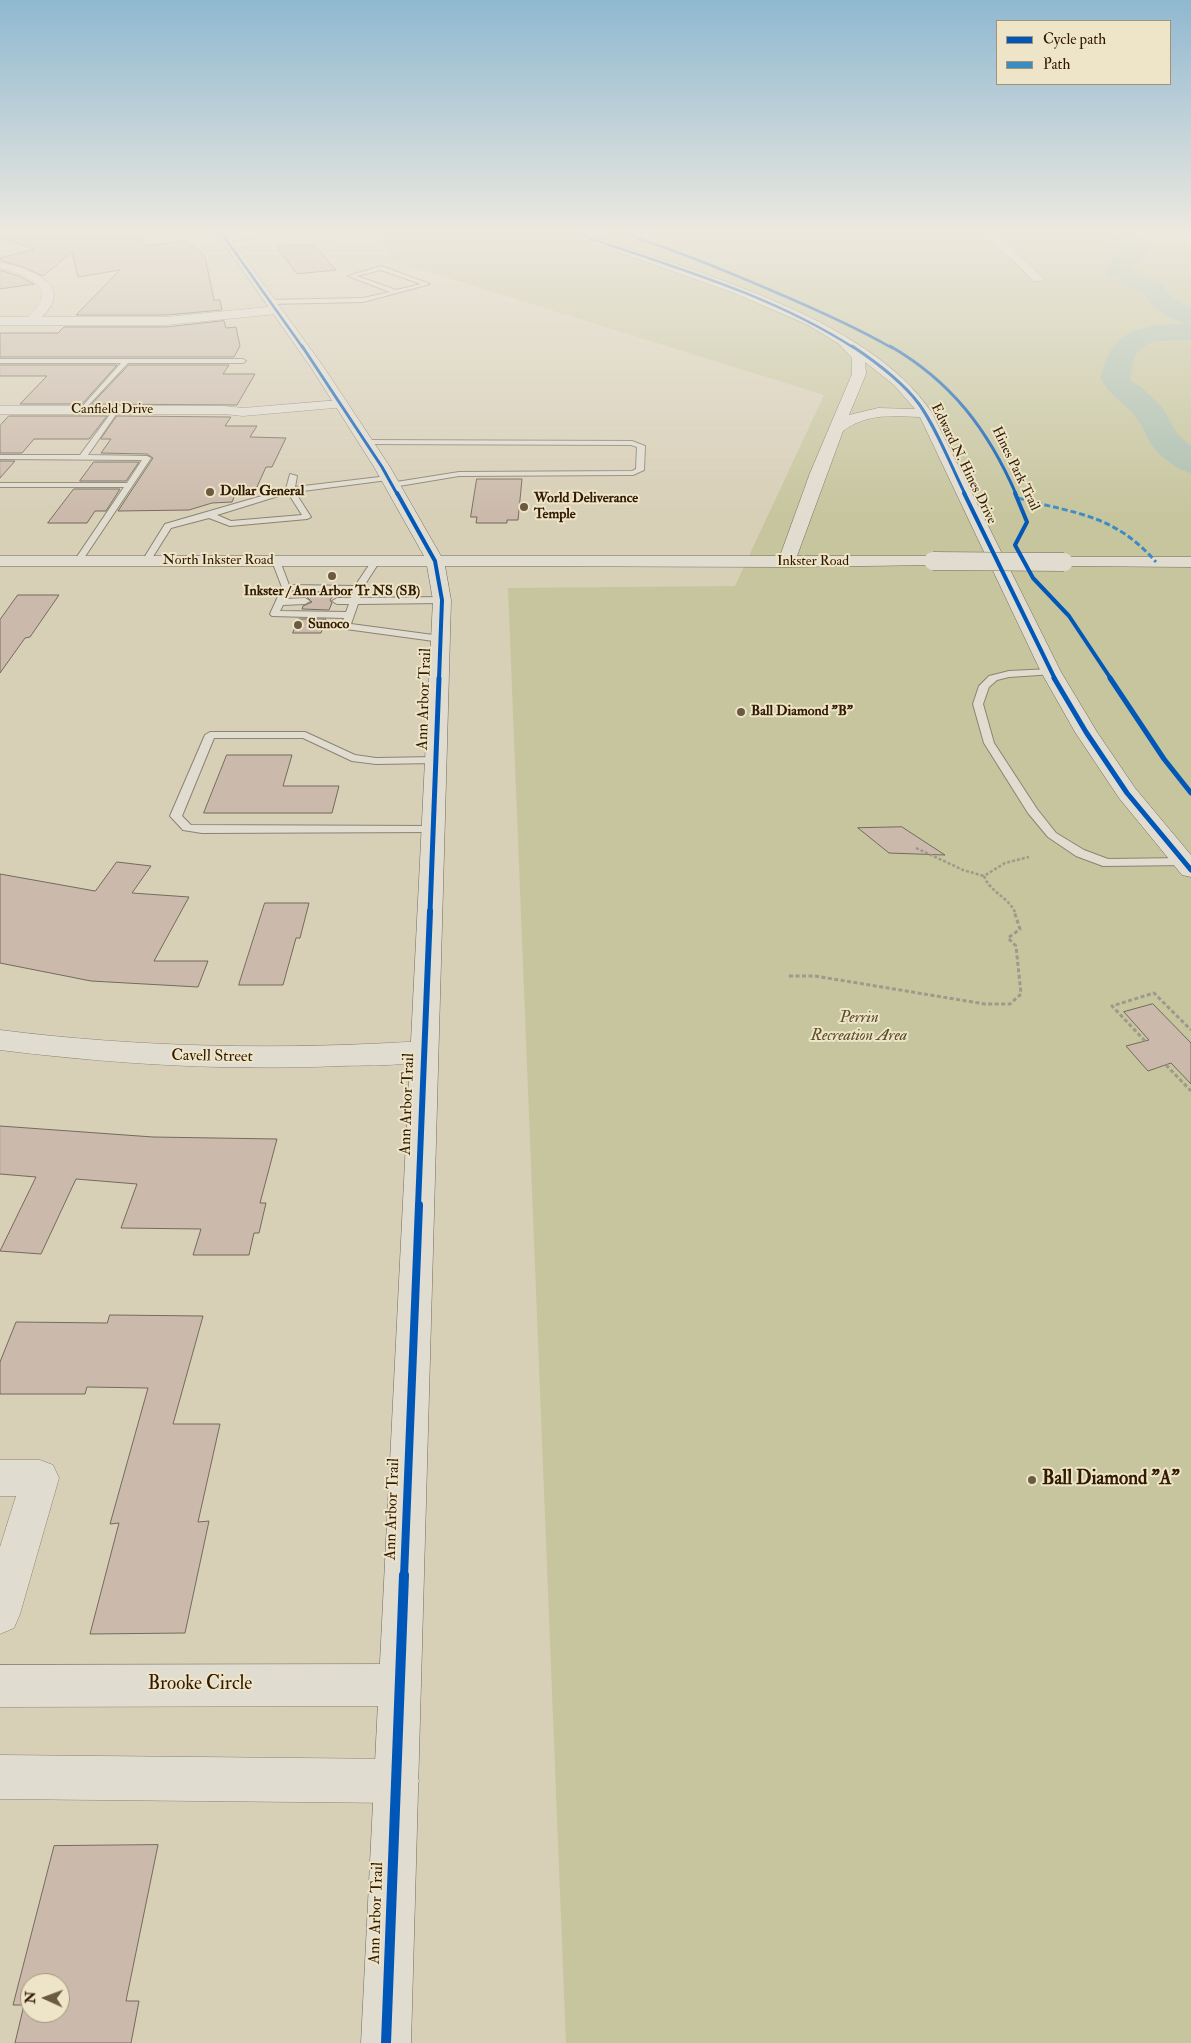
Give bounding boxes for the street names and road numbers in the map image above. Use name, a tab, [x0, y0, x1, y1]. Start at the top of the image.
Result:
street label: Edward N. Hines Drive	[926, 401, 1000, 527]
street label: Canfield Drive	[71, 402, 153, 418]
street label: Hines Park Trail	[987, 424, 1043, 514]
street label: North Inkster Road	[162, 553, 274, 569]
street label: Inkster Road	[777, 554, 849, 570]
street label: Ann Arbor Trail	[414, 648, 436, 750]
street label: Cavell Street	[171, 1047, 253, 1067]
street label: Ann Arbor Trail	[397, 1053, 419, 1155]
street label: Ann Arbor Trail	[382, 1458, 404, 1560]
street label: Brooke Circle	[148, 1674, 252, 1696]
street label: Ann Arbor Trail	[366, 1862, 388, 1964]

